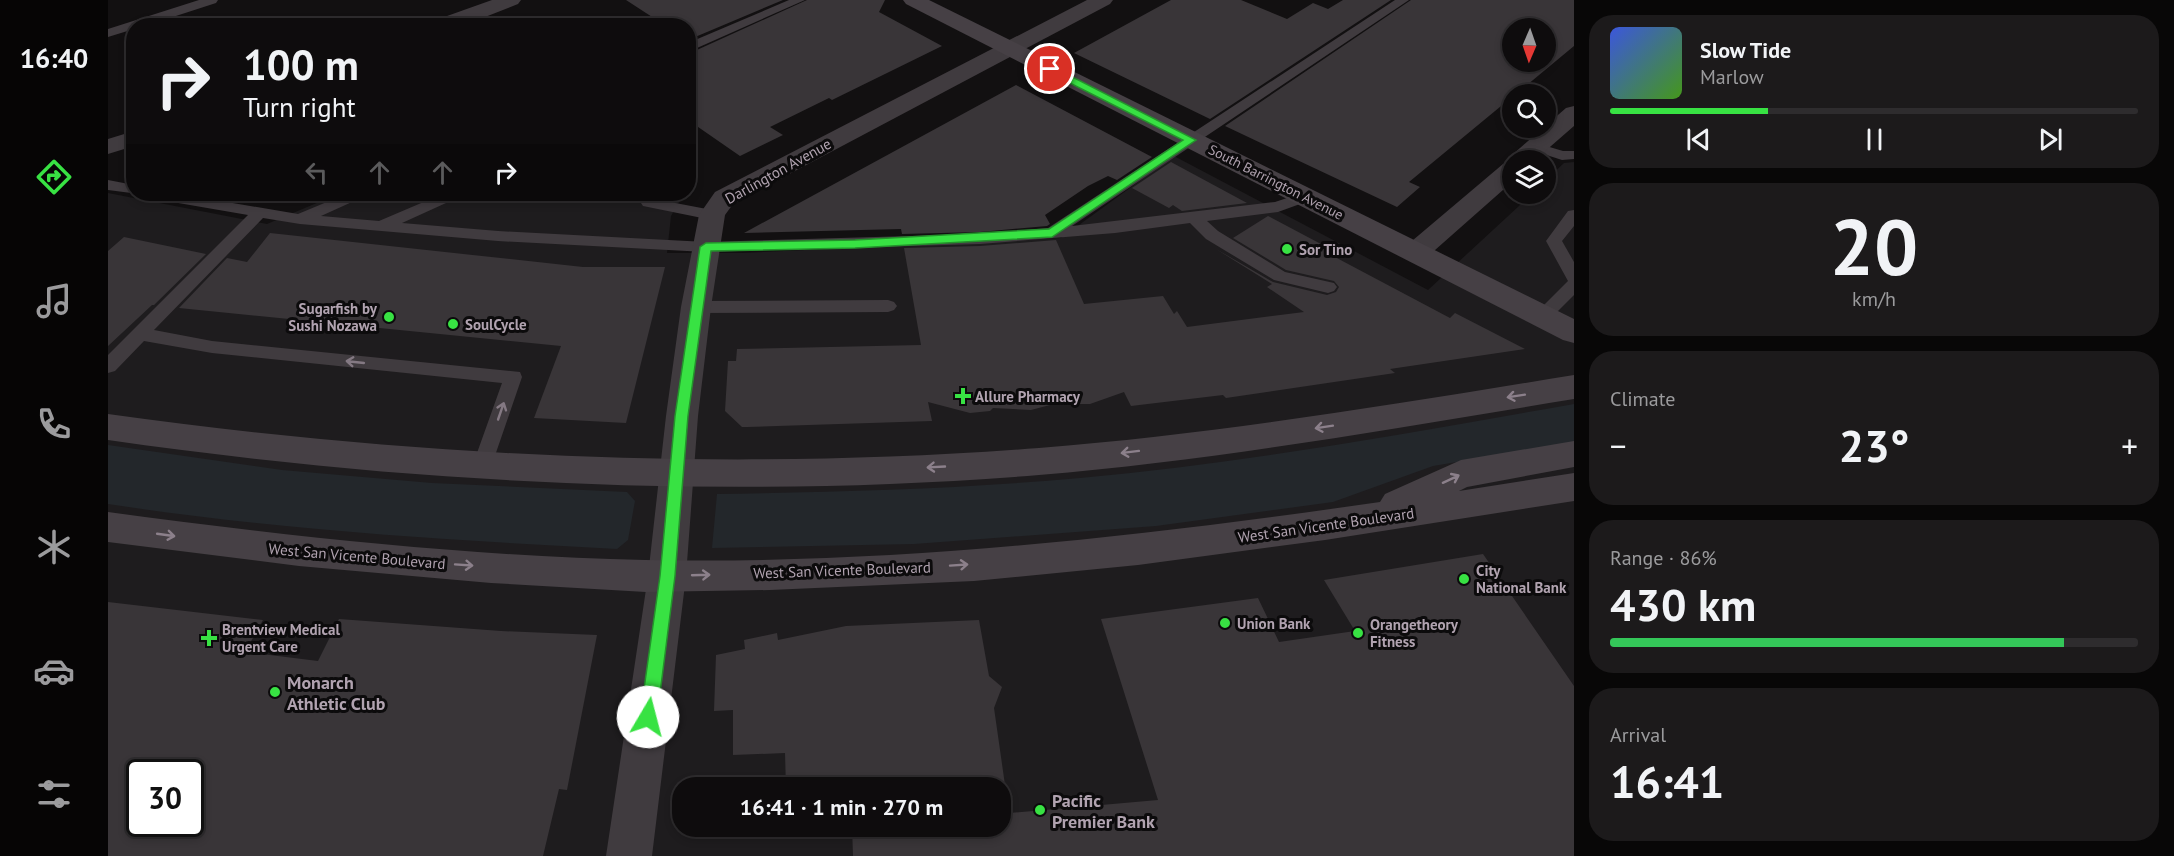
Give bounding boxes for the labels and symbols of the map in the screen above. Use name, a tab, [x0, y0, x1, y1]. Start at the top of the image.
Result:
north arrow	[1502, 18, 1556, 72]
pin	[1024, 43, 1075, 94]
street label: Darlington Avenue	[722, 134, 834, 208]
street label: South Barrington Avenue	[1206, 140, 1346, 224]
place label: Sor Tino	[1299, 240, 1352, 259]
marker: Sor Tino	[1280, 242, 1294, 256]
place label: Sugarfish by Sushi Nozawa	[288, 299, 378, 335]
marker: Sugarfish by Sushi Nozawa	[382, 310, 396, 324]
place label: SoulCycle	[465, 315, 527, 334]
marker: SoulCycle	[446, 317, 460, 331]
one-way arrow	[346, 356, 366, 367]
place label: Allure Pharmacy	[975, 387, 1081, 406]
marker: Allure Pharmacy	[956, 389, 970, 403]
one-way arrow	[1507, 391, 1527, 402]
one-way arrow	[497, 402, 508, 421]
one-way arrow	[1314, 421, 1334, 432]
one-way arrow	[1121, 447, 1141, 458]
one-way arrow	[927, 462, 946, 473]
one-way arrow	[1442, 472, 1460, 484]
street label: West San Vicente Boulevard	[1237, 503, 1415, 547]
one-way arrow	[156, 530, 175, 541]
street label: West San Vicente Boulevard	[268, 539, 446, 573]
street label: West San Vicente Boulevard	[753, 557, 931, 583]
one-way arrow	[948, 559, 968, 570]
one-way arrow	[454, 560, 474, 571]
place label: City National Bank	[1476, 561, 1567, 597]
one-way arrow	[690, 569, 710, 580]
marker: City National Bank	[1457, 572, 1471, 586]
place label: Union Bank	[1237, 614, 1311, 633]
place label: Orangetheory Fitness	[1370, 615, 1459, 651]
marker: Union Bank	[1218, 616, 1232, 630]
place label: Brentview Medical Urgent Care	[222, 620, 340, 656]
marker: Orangetheory Fitness	[1351, 626, 1365, 640]
marker: Brentview Medical Urgent Care	[200, 629, 218, 647]
place label: Monarch Athletic Club	[287, 671, 386, 715]
marker: Monarch Athletic Club	[268, 685, 282, 699]
position arrow	[616, 685, 680, 749]
speed limit sign: 30	[126, 759, 204, 837]
place label: Pacific Premier Bank	[1052, 789, 1155, 833]
marker: Pacific Premier Bank	[1033, 803, 1047, 817]

